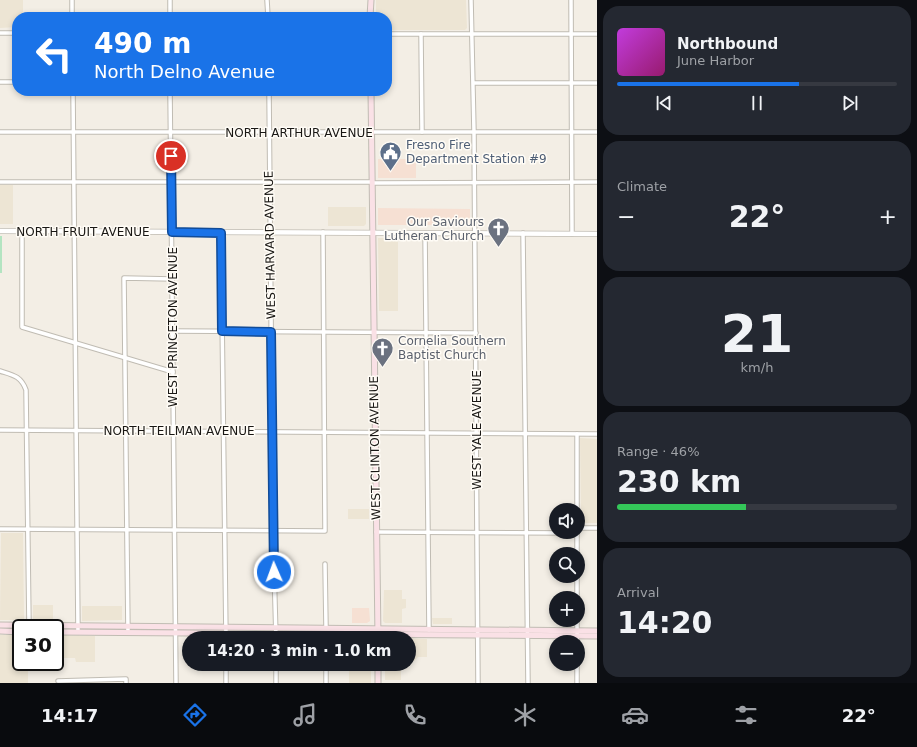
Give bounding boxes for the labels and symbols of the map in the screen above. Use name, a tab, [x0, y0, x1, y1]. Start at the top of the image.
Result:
street label: NORTH ARTHUR AVENUE	[225, 126, 373, 140]
place label: Fresno Fire Department Station #9	[406, 138, 547, 166]
pin	[154, 139, 188, 173]
public building icon: Fresno Fire Department Station #9	[378, 139, 404, 172]
street label: WEST HARVARD AVENUE	[262, 171, 278, 319]
place label: Our Saviours Lutheran Church	[384, 215, 484, 243]
church icon: Our Saviours Lutheran Church	[486, 216, 512, 249]
street label: NORTH FRUIT AVENUE	[16, 225, 150, 239]
street label: WEST PRINCETON AVENUE	[166, 247, 180, 407]
place label: Cornelia Southern Baptist Church	[398, 334, 506, 362]
church icon: Cornelia Southern Baptist Church	[369, 335, 395, 368]
street label: WEST YALE AVENUE	[470, 370, 484, 490]
street label: WEST CLINTON AVENUE	[367, 376, 383, 520]
street label: NORTH TEILMAN AVENUE	[103, 424, 255, 438]
position arrow	[253, 551, 295, 593]
speed limit sign: 30	[12, 619, 64, 671]

